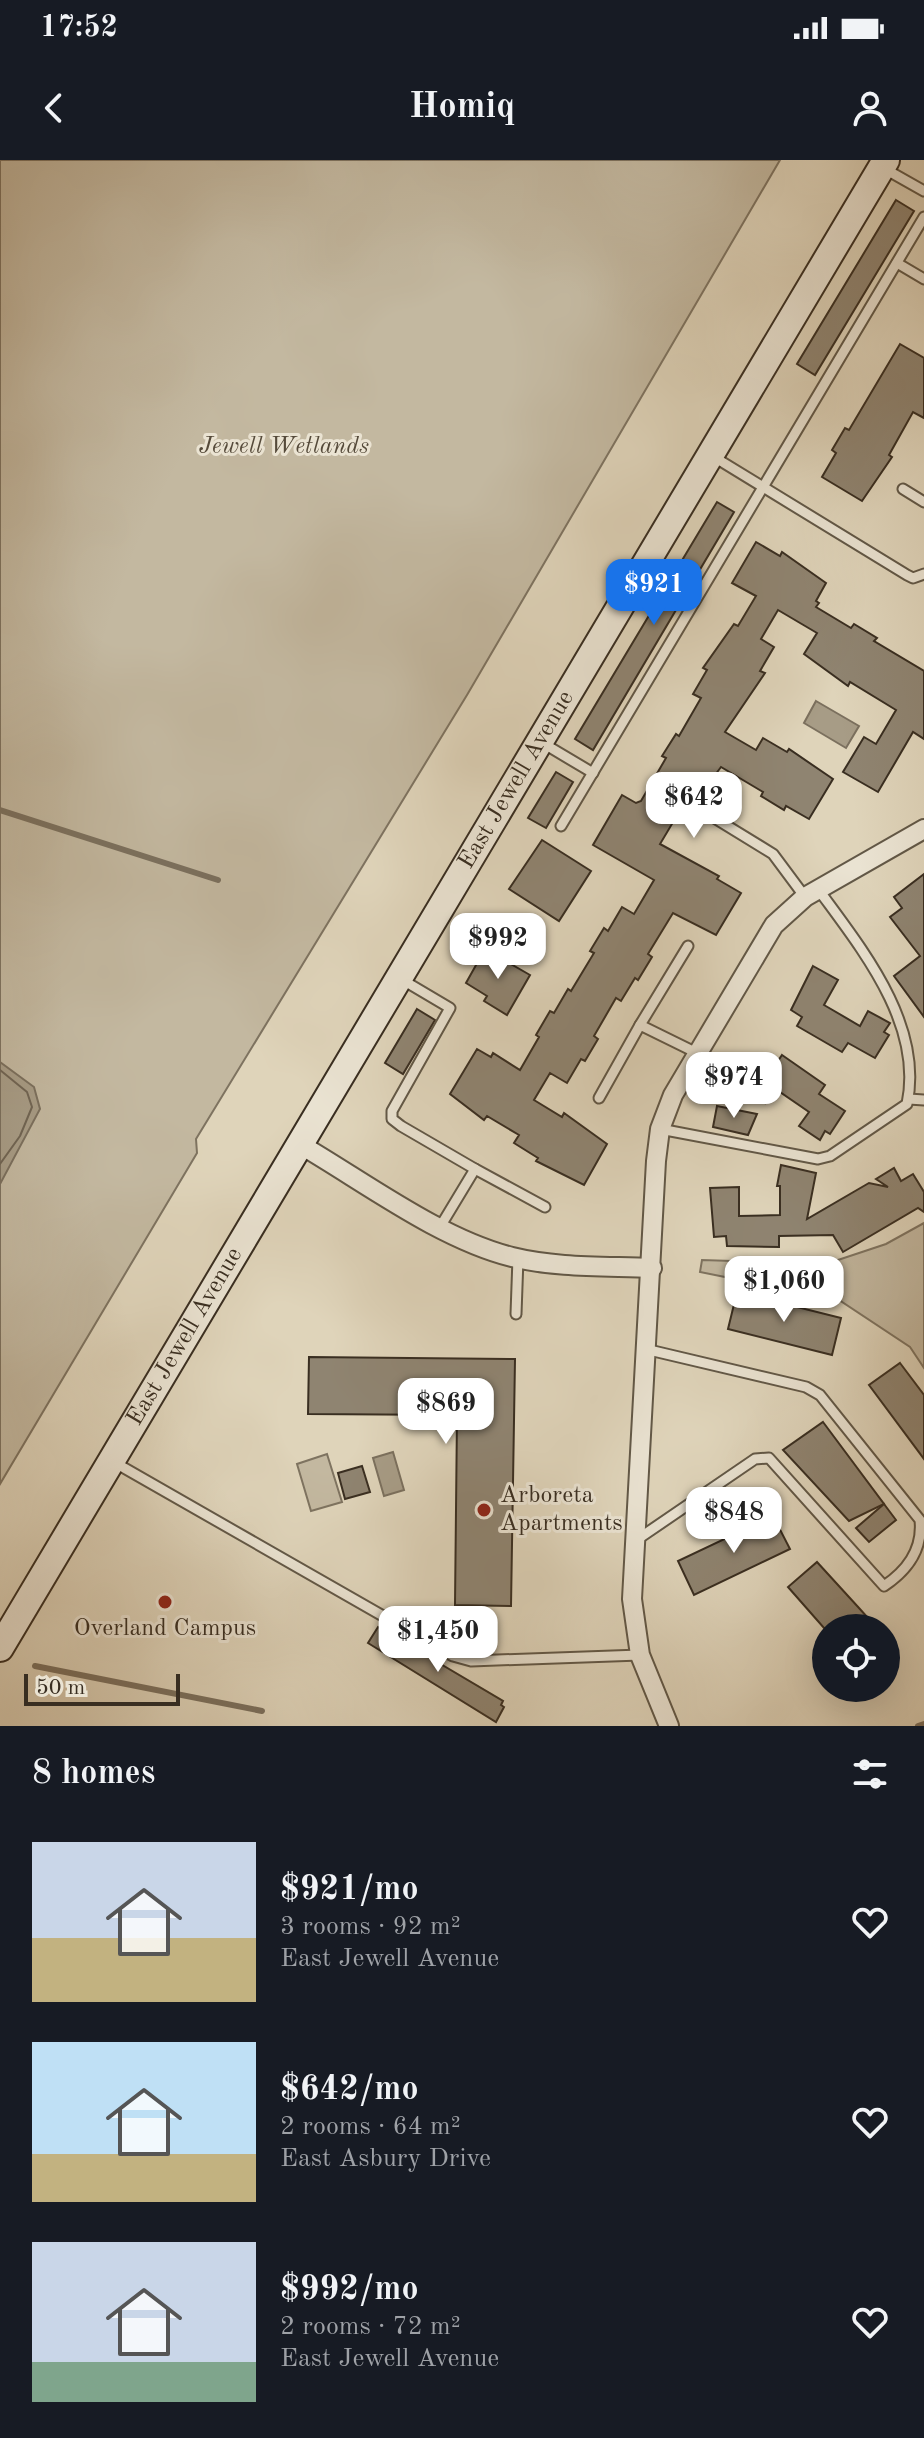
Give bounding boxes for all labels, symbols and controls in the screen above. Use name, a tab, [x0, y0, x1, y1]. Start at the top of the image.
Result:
text: 17:52	[40, 13, 118, 43]
icon: back	[32, 86, 76, 130]
icon: person	[848, 86, 892, 130]
text: Homiq	[409, 90, 515, 126]
park label: Jewell Wetlands	[199, 435, 369, 459]
pin: $921	[607, 559, 701, 627]
text: $921	[624, 572, 684, 598]
street label: East Jewell Avenue	[455, 687, 579, 873]
pin: $642	[647, 772, 741, 840]
text: $642	[664, 785, 724, 811]
pin: $992	[451, 913, 545, 981]
text: $992	[468, 926, 528, 952]
pin: $974	[687, 1052, 781, 1120]
text: $974	[704, 1065, 764, 1091]
street label: East Jewell Avenue	[123, 1244, 247, 1430]
pin: $1,060	[719, 1256, 849, 1324]
text: $1,060	[743, 1269, 825, 1295]
pin: $869	[399, 1378, 493, 1446]
text: $869	[416, 1391, 476, 1417]
place label: Arboreta Apartments	[500, 1484, 623, 1536]
pin: $848	[687, 1487, 781, 1555]
text: $848	[704, 1500, 764, 1526]
marker: Arboreta Apartments	[475, 1501, 493, 1519]
marker: Overland Campus	[156, 1593, 174, 1611]
pin: $1,450	[373, 1606, 503, 1674]
map controls	[812, 1614, 900, 1702]
button: locate	[812, 1614, 900, 1702]
place label: Overland Campus	[74, 1617, 256, 1641]
text: $1,450	[397, 1619, 479, 1645]
scale bar	[24, 1670, 180, 1706]
text: 50 m	[36, 1677, 85, 1699]
icon: filters	[848, 1752, 892, 1796]
text: 8 homes	[32, 1757, 155, 1791]
text: $921/mo	[280, 1873, 419, 1907]
icon: home	[96, 1874, 192, 1970]
icon: heart	[848, 1900, 892, 1944]
text: 3 rooms · 92 m²	[280, 1914, 461, 1940]
text: East Jewell Avenue	[280, 1946, 499, 1972]
text: $642/mo	[280, 2073, 419, 2107]
icon: home	[96, 2074, 192, 2170]
icon: heart	[848, 2100, 892, 2144]
text: 2 rooms · 64 m²	[280, 2114, 461, 2140]
text: East Asbury Drive	[280, 2146, 491, 2172]
text: $992/mo	[280, 2273, 419, 2307]
icon: home	[96, 2274, 192, 2370]
icon: heart	[848, 2300, 892, 2344]
text: 2 rooms · 72 m²	[280, 2314, 461, 2340]
text: East Jewell Avenue	[280, 2346, 499, 2372]

